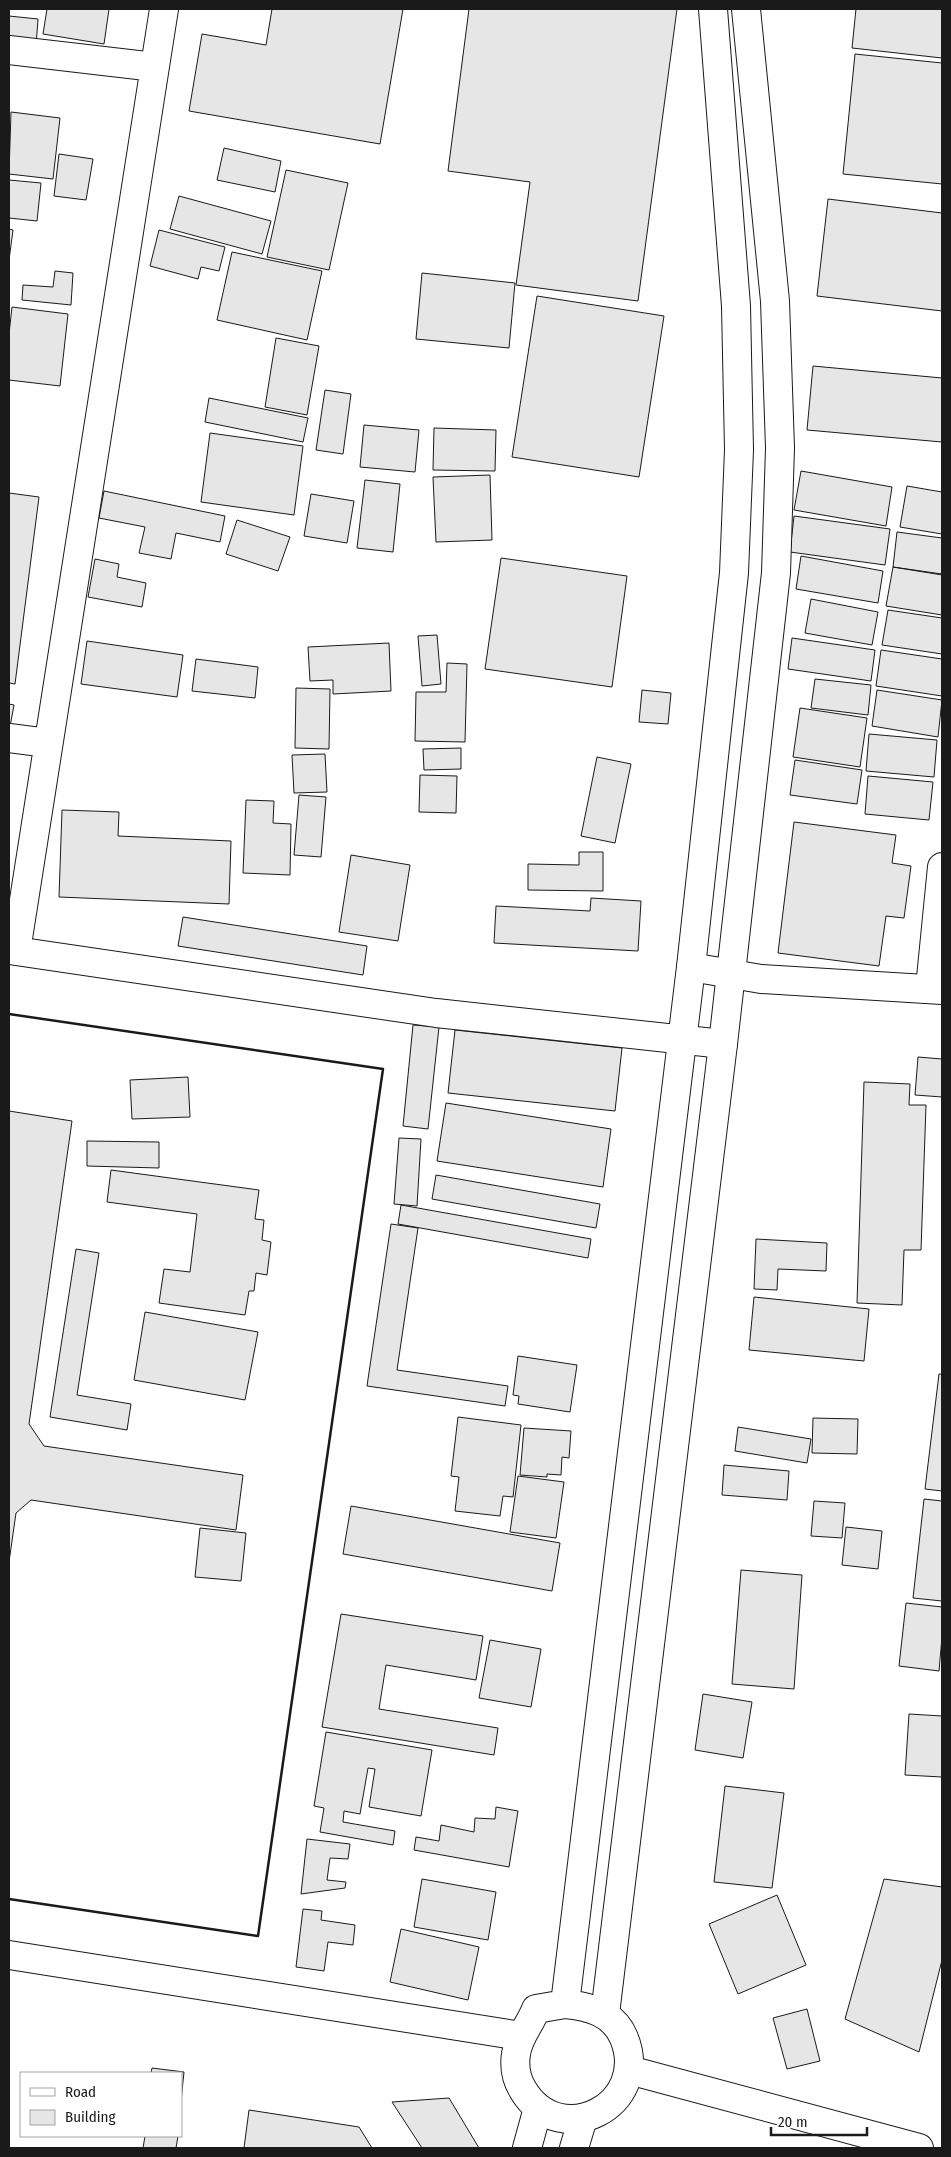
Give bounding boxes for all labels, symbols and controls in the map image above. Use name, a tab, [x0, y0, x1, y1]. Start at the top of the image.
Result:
legend	[20, 2072, 182, 2137]
text: Road	[65, 2083, 96, 2101]
scale bar	[771, 2104, 867, 2136]
text: Building	[65, 2108, 116, 2126]
text: 20 m	[778, 2113, 808, 2131]

